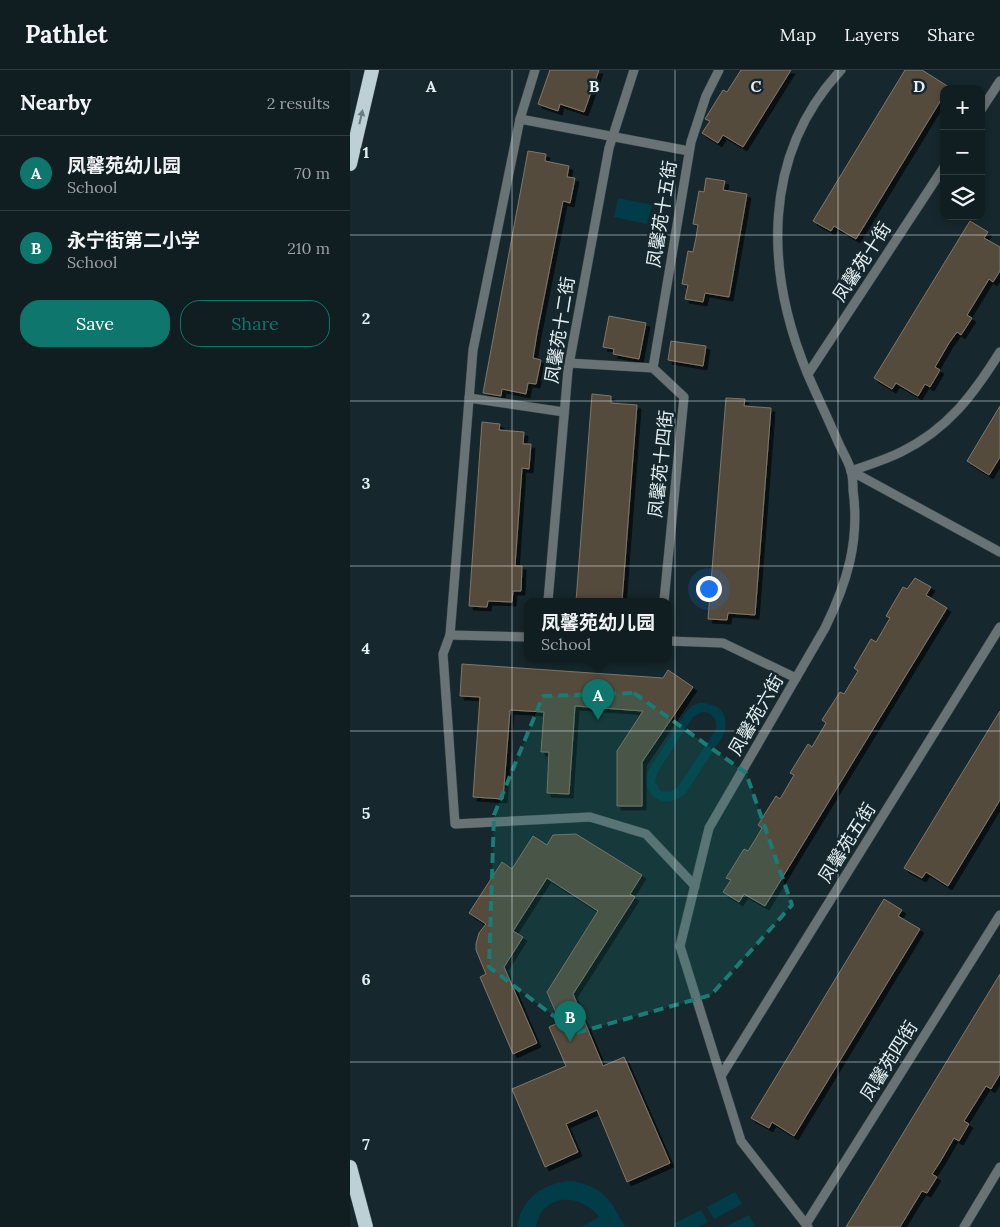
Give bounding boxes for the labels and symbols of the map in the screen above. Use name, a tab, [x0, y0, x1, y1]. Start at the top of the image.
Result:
text: A	[426, 76, 437, 96]
text: B	[589, 76, 600, 96]
text: C	[750, 76, 762, 96]
text: D	[913, 76, 925, 96]
one-way arrow	[357, 110, 365, 125]
text: 1	[363, 142, 369, 162]
street label: 凤馨苑十五街	[642, 159, 681, 269]
street label: 凤馨苑十街	[827, 218, 896, 306]
street label: 凤馨苑十二街	[540, 275, 579, 385]
text: 2	[362, 308, 370, 328]
street label: 凤馨苑十四街	[643, 409, 678, 519]
text: 3	[362, 473, 371, 493]
your location	[696, 576, 722, 602]
text: 4	[362, 638, 371, 658]
street label: 凤馨苑六街	[723, 670, 788, 759]
pin: A	[582, 679, 614, 720]
street label: 凤馨苑五街	[813, 798, 880, 887]
text: 5	[362, 803, 371, 823]
text: 6	[361, 969, 371, 989]
pin: B	[554, 1001, 586, 1042]
street label: 凤馨苑四街	[855, 1016, 922, 1105]
text: 7	[362, 1134, 370, 1154]

